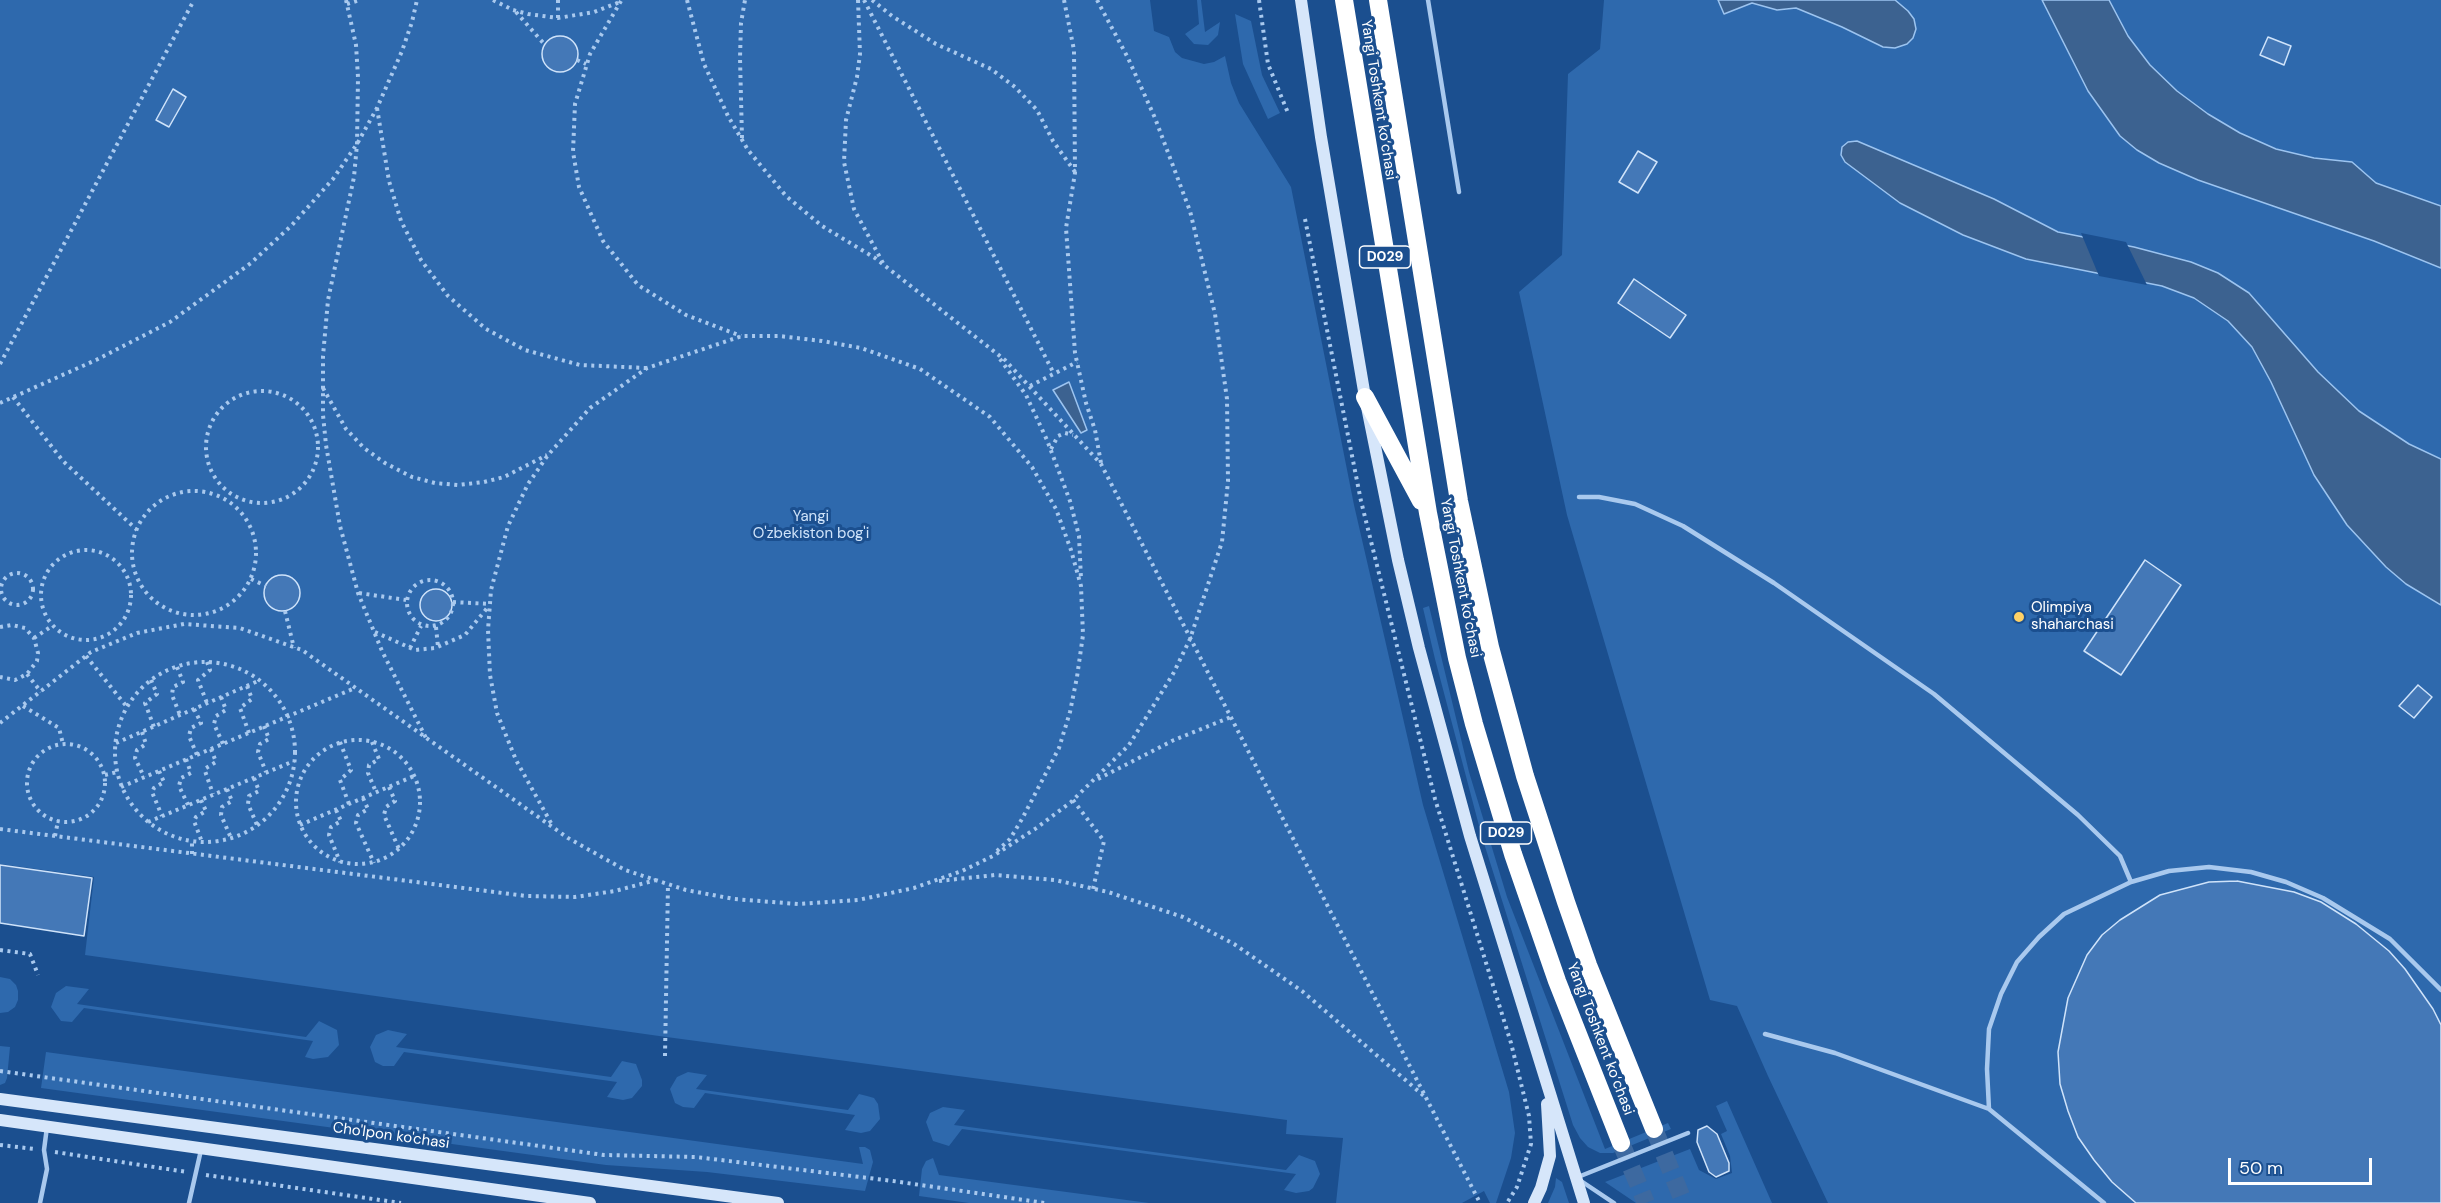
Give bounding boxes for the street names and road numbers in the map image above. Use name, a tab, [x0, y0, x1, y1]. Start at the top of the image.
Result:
street label: Yangi Toshkent ko‘chasi	[1356, 19, 1400, 181]
road number: D029	[1360, 246, 1410, 268]
street label: Yangi Toshkent ko‘chasi	[1436, 497, 1484, 659]
road number: D029	[1480, 822, 1532, 844]
street label: Yangi Toshkent ko‘chasi	[1563, 960, 1637, 1118]
street label: Cho'lpon ko'chasi	[331, 1119, 451, 1153]

